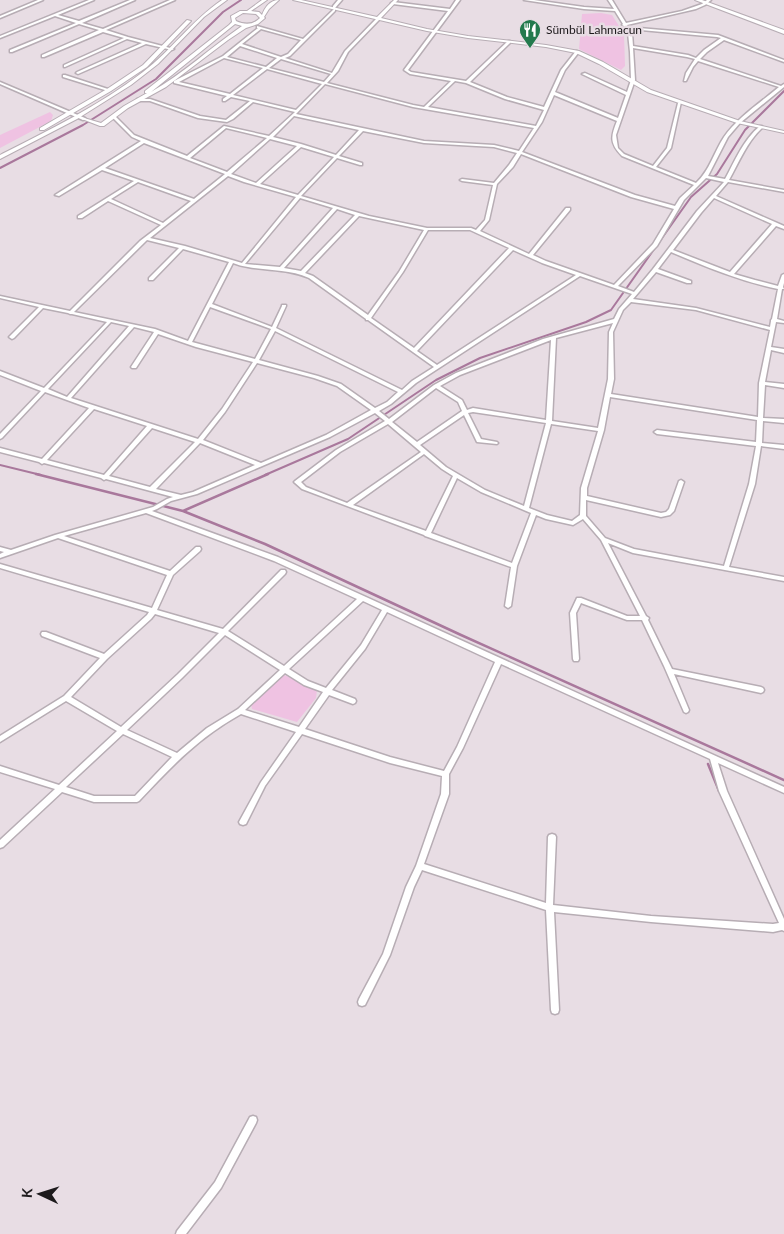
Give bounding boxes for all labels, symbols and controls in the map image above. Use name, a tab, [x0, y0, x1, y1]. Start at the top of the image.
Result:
restaurant icon: Sümbül Lahmacun	[518, 18, 542, 49]
place label: Sümbül Lahmacun	[546, 22, 642, 37]
north arrow	[15, 1169, 65, 1219]
text: K	[18, 1187, 35, 1198]

